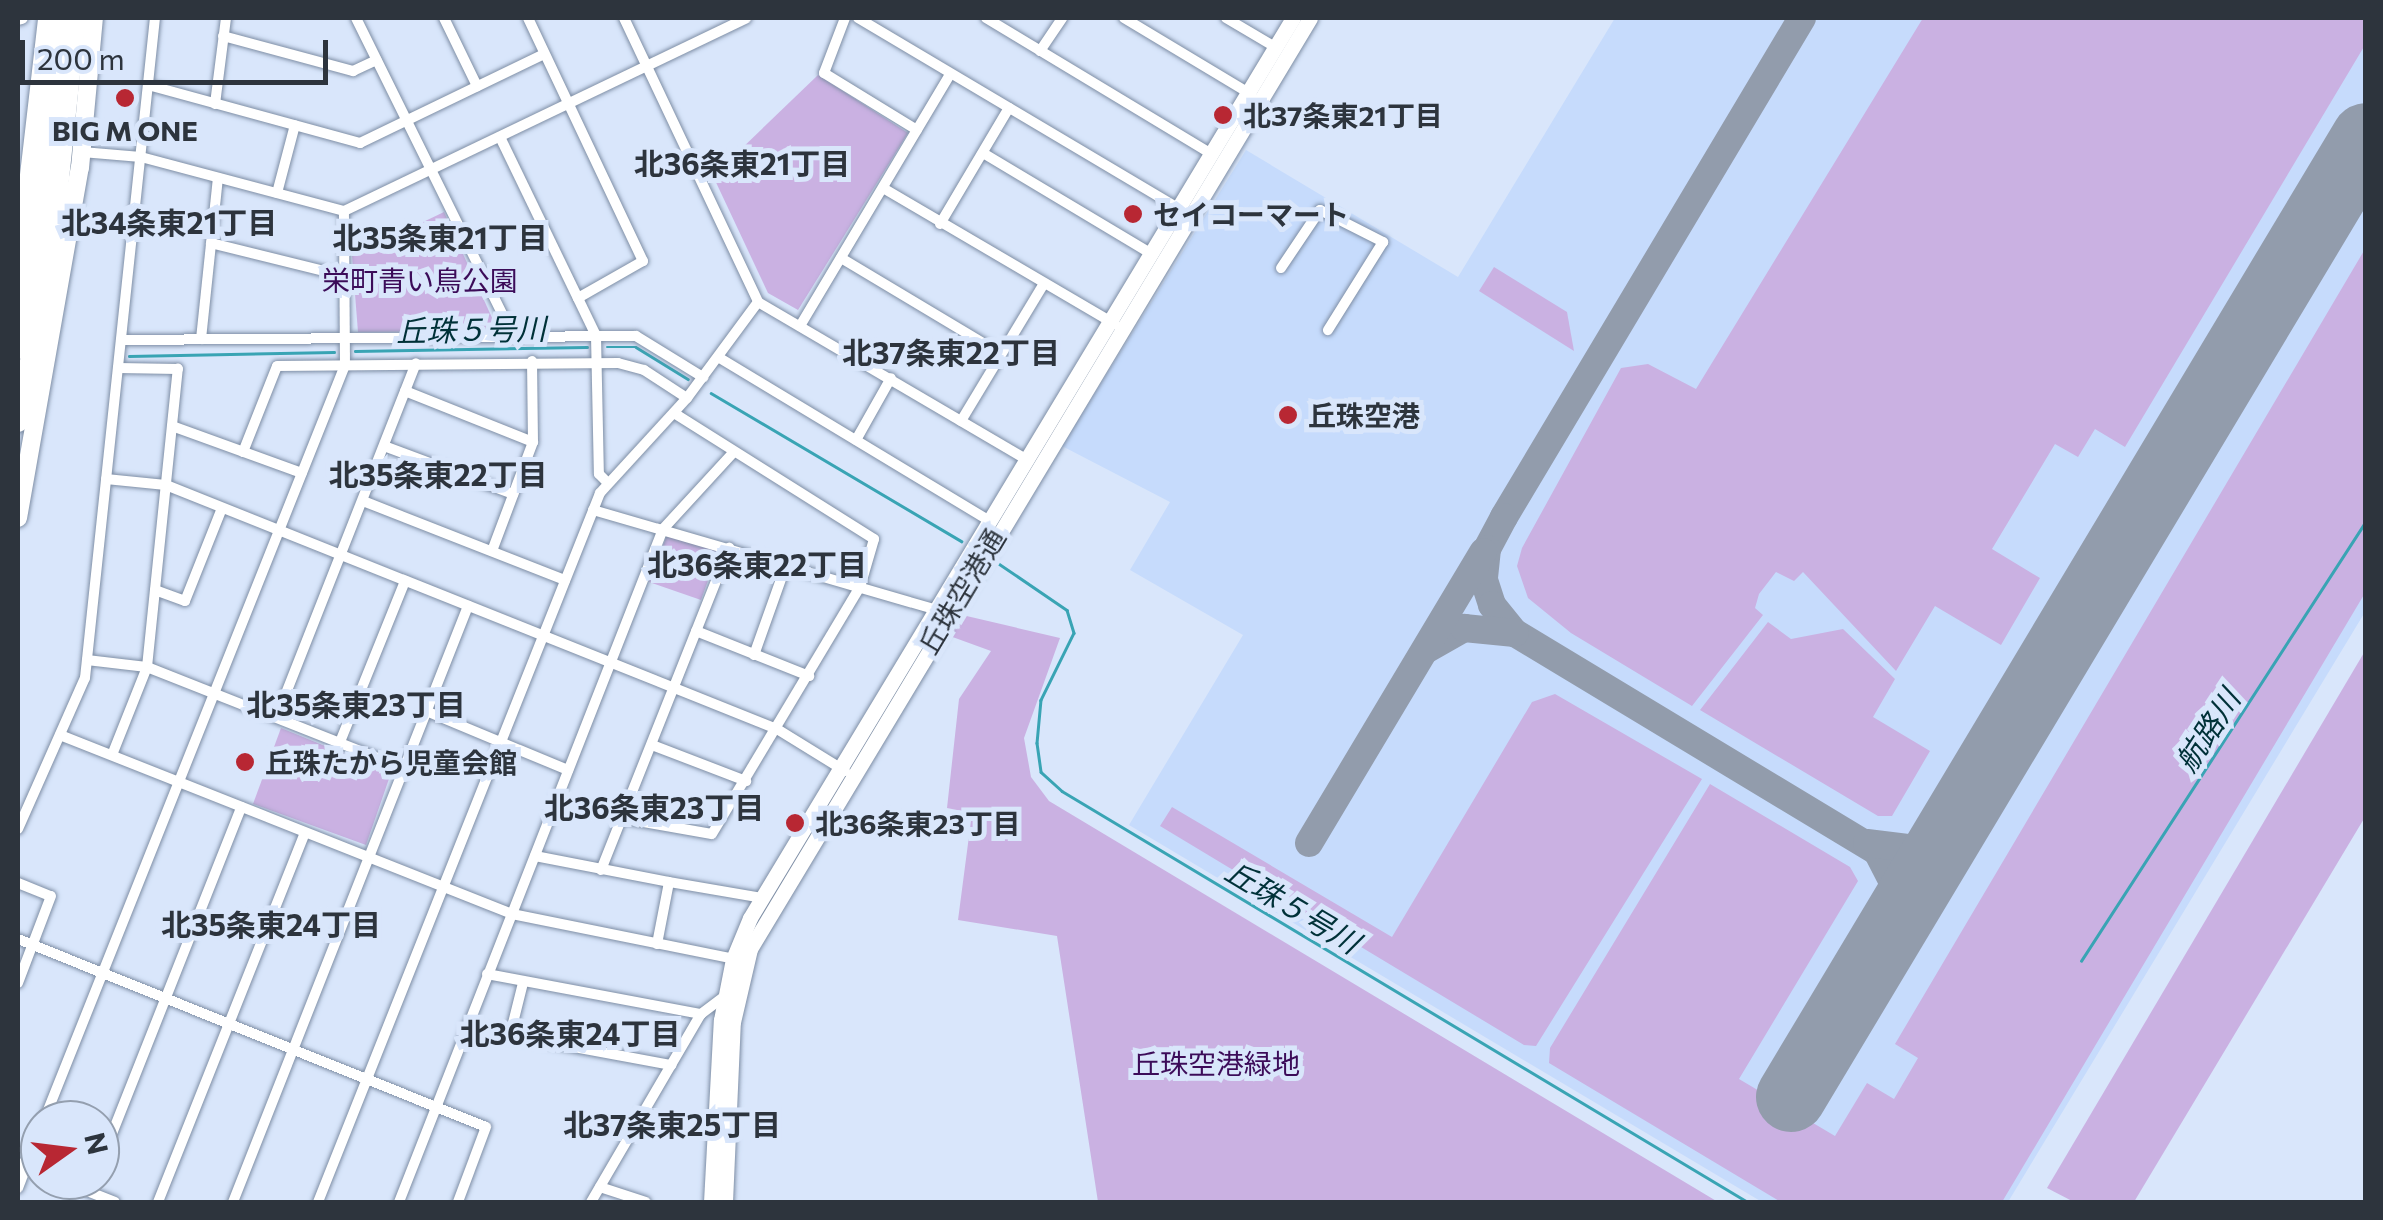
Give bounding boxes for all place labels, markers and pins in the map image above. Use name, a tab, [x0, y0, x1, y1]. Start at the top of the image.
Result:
marker: BIG M ONE	[114, 87, 136, 109]
place label: 北37条東21丁目	[1243, 98, 1443, 132]
marker: 北37条東21丁目	[1212, 104, 1234, 126]
place label: BIG M ONE	[52, 113, 198, 147]
place label: セイコーマート	[1153, 197, 1349, 231]
marker: セイコーマート	[1122, 203, 1144, 225]
place label: 丘珠空港	[1308, 398, 1420, 432]
marker: 丘珠空港	[1277, 404, 1299, 426]
place label: 丘珠たから児童会館	[265, 745, 517, 779]
marker: 丘珠たから児童会館	[234, 751, 256, 773]
place label: 北36条東23丁目	[815, 806, 1021, 840]
marker: 北36条東23丁目	[784, 812, 806, 834]

